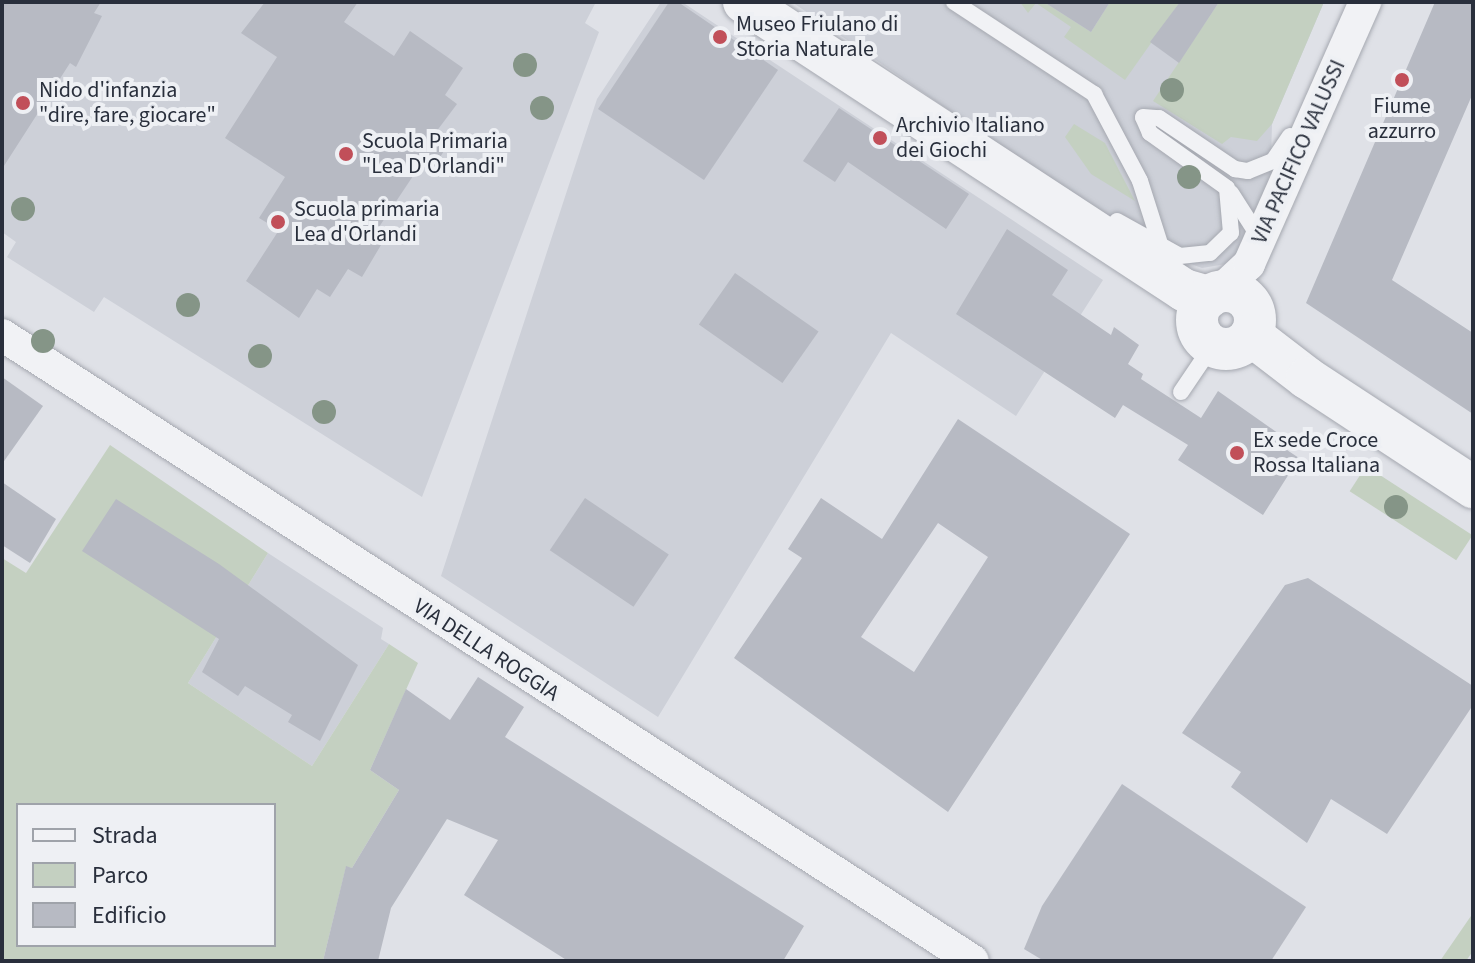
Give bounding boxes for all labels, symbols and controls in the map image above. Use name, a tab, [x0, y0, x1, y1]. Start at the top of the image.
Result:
place label: Museo Friulano di Storia Naturale	[736, 11, 899, 62]
marker: Museo Friulano di Storia Naturale	[711, 28, 729, 46]
street label: VIA PACIFICO VALUSSI	[1247, 56, 1351, 248]
marker: Fiume azzurro	[1393, 71, 1411, 89]
place label: Nido d'infanzia "dire, fare, giocare"	[39, 77, 216, 128]
place label: Fiume azzurro	[1368, 93, 1436, 144]
marker: Nido d'infanzia "dire, fare, giocare"	[14, 94, 32, 112]
place label: Archivio Italiano dei Giochi	[896, 112, 1045, 164]
place label: Scuola Primaria "Lea D'Orlandi"	[362, 128, 508, 180]
marker: Archivio Italiano dei Giochi	[871, 129, 889, 147]
marker: Scuola Primaria "Lea D'Orlandi"	[337, 145, 355, 163]
place label: Scuola primaria Lea d'Orlandi	[294, 196, 439, 248]
marker: Scuola primaria Lea d'Orlandi	[269, 213, 287, 231]
place label: Ex sede Croce Rossa Italiana	[1253, 427, 1380, 478]
marker: Ex sede Croce Rossa Italiana	[1228, 444, 1246, 462]
street label: VIA DELLA ROGGIA	[408, 593, 564, 707]
legend	[16, 803, 276, 947]
text: Strada	[92, 818, 158, 853]
text: Parco	[92, 858, 148, 893]
text: Edificio	[92, 898, 166, 933]

